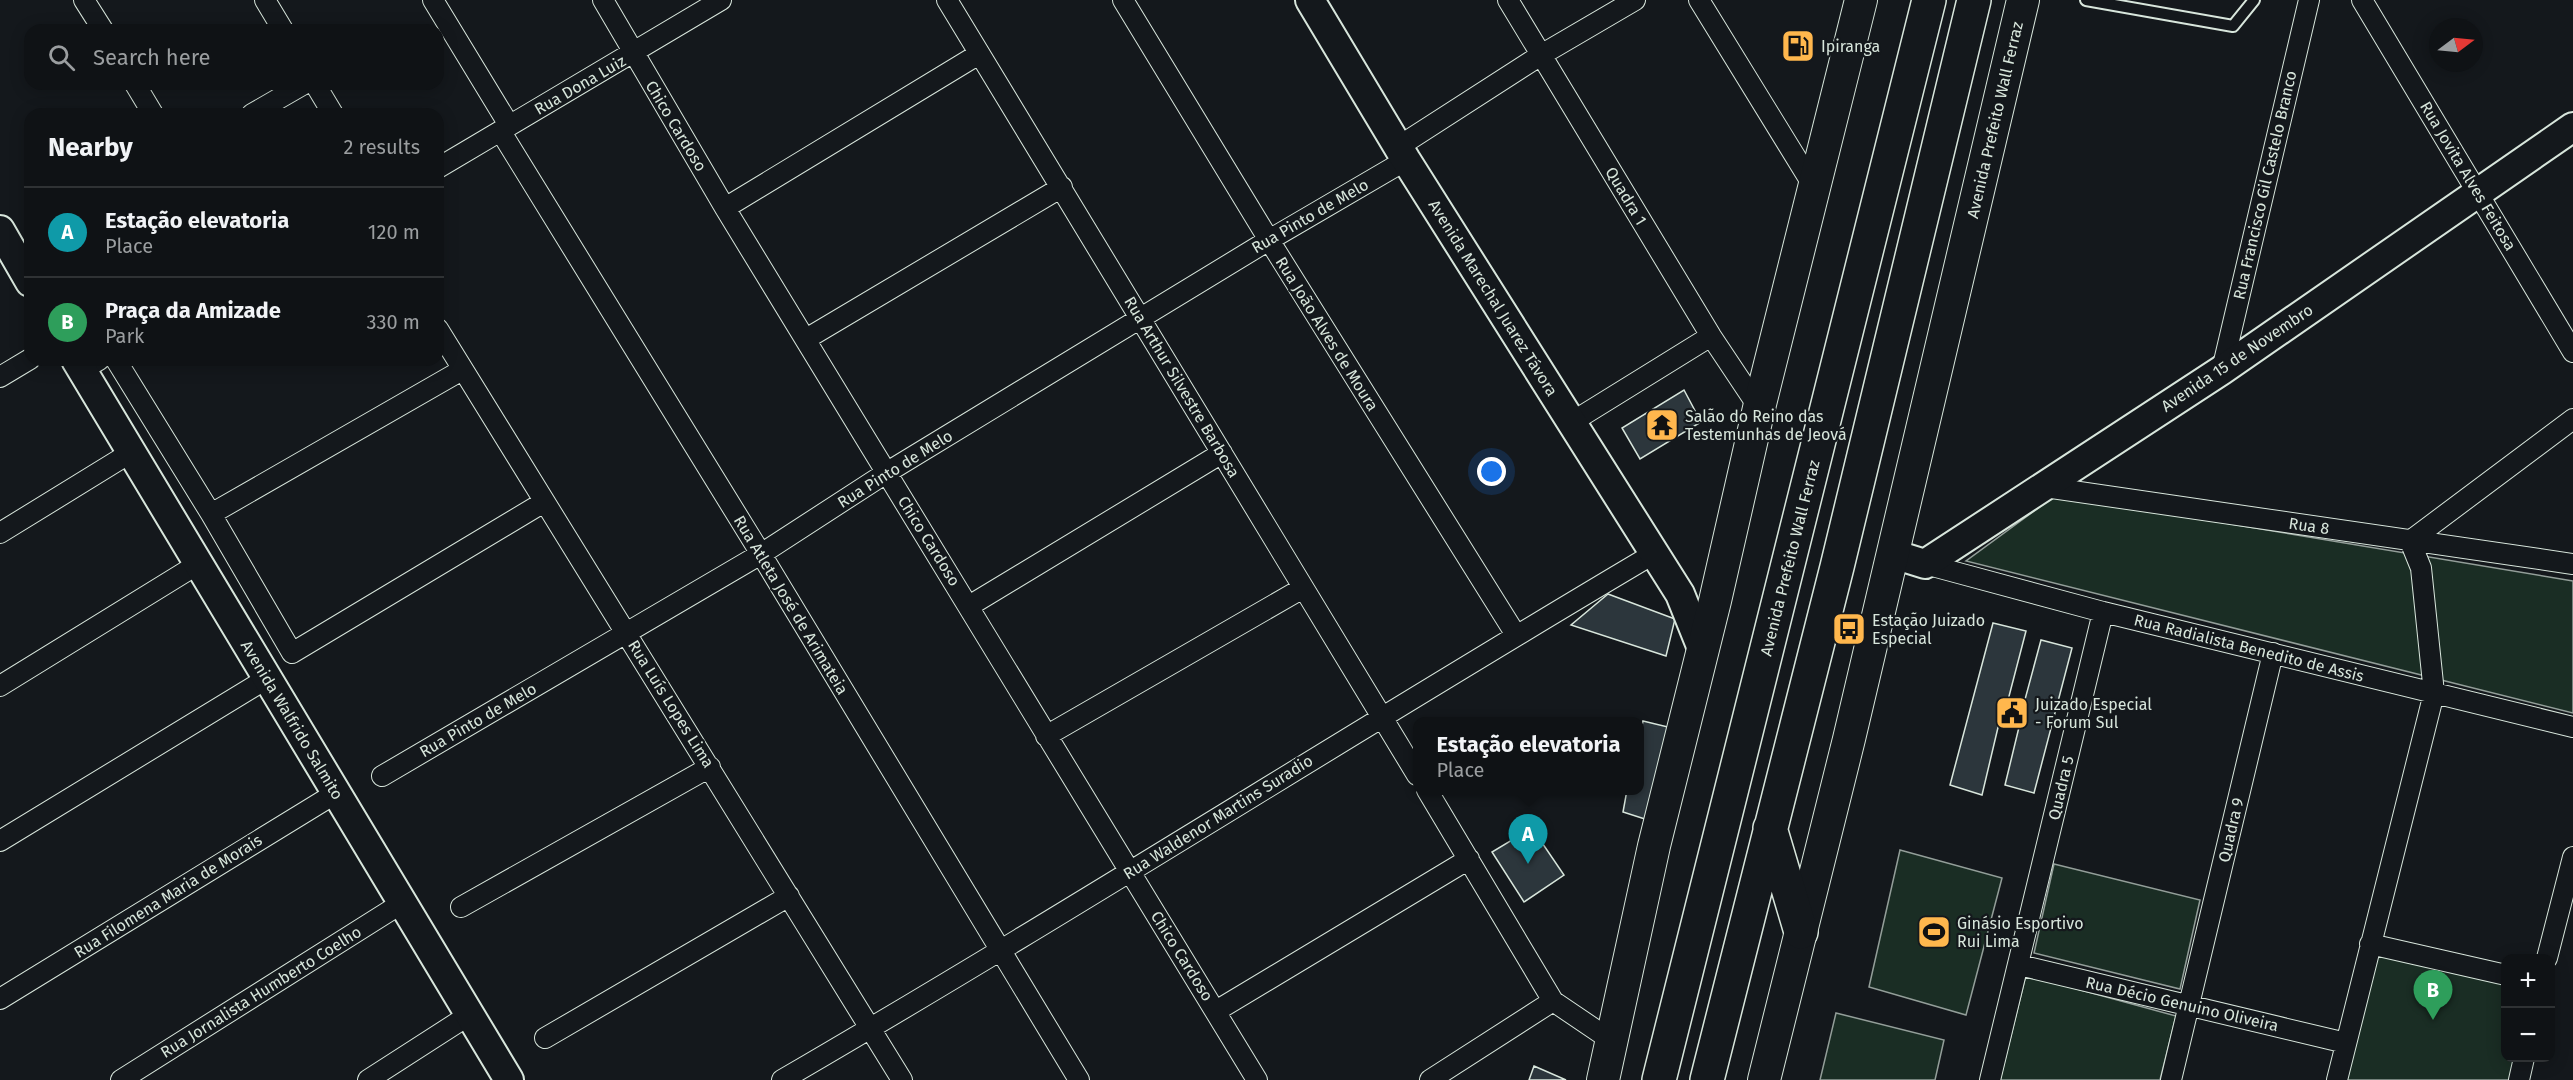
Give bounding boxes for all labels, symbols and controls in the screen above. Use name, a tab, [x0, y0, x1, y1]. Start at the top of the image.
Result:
north arrow	[2429, 18, 2483, 72]
street label: Avenida Prefeito Wall Ferraz	[1963, 20, 2027, 220]
search box	[24, 24, 444, 90]
fuel station icon: Ipiranga	[1780, 28, 1816, 64]
place label: Ipiranga	[1821, 37, 1880, 56]
icon: search	[45, 41, 78, 74]
text: Search here	[93, 44, 211, 71]
street label: Rua Dona Luiz	[531, 51, 629, 119]
street label: Rua Francisco Gil Castelo Branco	[2229, 69, 2301, 301]
street label: Chico Cardoso	[641, 77, 711, 175]
street label: Rua Jovita Alves Feitosa	[2416, 98, 2520, 254]
text: Nearby	[48, 132, 133, 163]
text: 2 results	[343, 135, 420, 159]
street label: Quadra 1	[1601, 164, 1651, 228]
street label: Rua Pinto de Melo	[1248, 175, 1372, 257]
street label: Avenida Marechal Juarez Távora	[1425, 196, 1561, 400]
text: Estação elevatoria	[105, 207, 289, 234]
text: A	[62, 220, 73, 244]
text: 120 m	[368, 220, 420, 244]
text: Place	[105, 234, 153, 258]
street label: Rua João Alves de Moura	[1272, 253, 1382, 415]
street label: Rua Arthur Silvestre Barbosa	[1120, 293, 1244, 481]
text: Praça da Amizade	[105, 297, 281, 324]
street label: Avenida 15 de Novembro	[2158, 300, 2316, 416]
text: B	[61, 310, 74, 334]
text: 330 m	[366, 310, 420, 334]
text: Park	[105, 324, 144, 348]
temple icon: Salão do Reino das Testemunhas de Jeová	[1644, 407, 1680, 443]
place label: Salão do Reino das Testemunhas de Jeová	[1685, 407, 1847, 444]
street label: Rua Pinto de Melo	[834, 426, 956, 512]
your location	[1477, 457, 1506, 486]
street label: Avenida Prefeito Wall Ferraz	[1756, 458, 1824, 658]
street label: Chico Cardoso	[894, 492, 964, 590]
street label: Rua Atleta José de Arimateia	[730, 512, 852, 698]
street label: Rua 8	[2287, 514, 2331, 538]
street label: Rua Radialista Benedito de Assis	[2132, 610, 2366, 686]
bus stop icon: Estação Juizado Especial	[1831, 611, 1867, 647]
place label: Estação Juizado Especial	[1872, 611, 1985, 648]
street label: Avenida Walfrido Salmito	[237, 637, 347, 803]
street label: Rua Luís Lopes Lima	[624, 637, 718, 771]
street label: Rua Pinto de Melo	[416, 679, 540, 761]
public building icon: Juizado Especial - Forum Sul	[1994, 695, 2030, 731]
place label: Juizado Especial - Forum Sul	[2035, 695, 2152, 732]
popup	[1413, 717, 1644, 795]
text: Estação elevatoria	[1436, 731, 1621, 758]
street label: Rua Waldenor Martins Suradio	[1120, 751, 1316, 883]
street label: Quadra 5	[2044, 754, 2078, 822]
text: Place	[1436, 758, 1485, 782]
street label: Quadra 9	[2214, 796, 2248, 864]
pin: A	[1508, 814, 1547, 864]
street label: Rua Filomena Maria de Morais	[71, 830, 265, 962]
street label: Chico Cardoso	[1147, 907, 1217, 1005]
sports icon: Ginásio Esportivo Rui Lima	[1916, 914, 1952, 950]
place label: Ginásio Esportivo Rui Lima	[1957, 914, 2084, 951]
street label: Rua Jornalista Humberto Coelho	[157, 922, 365, 1062]
map controls	[2501, 954, 2555, 1062]
button: +	[2501, 954, 2555, 1008]
pin: B	[2414, 970, 2452, 1020]
street label: Rua Décio Genuino Oliveira	[2084, 973, 2280, 1035]
button: −	[2501, 1008, 2555, 1062]

